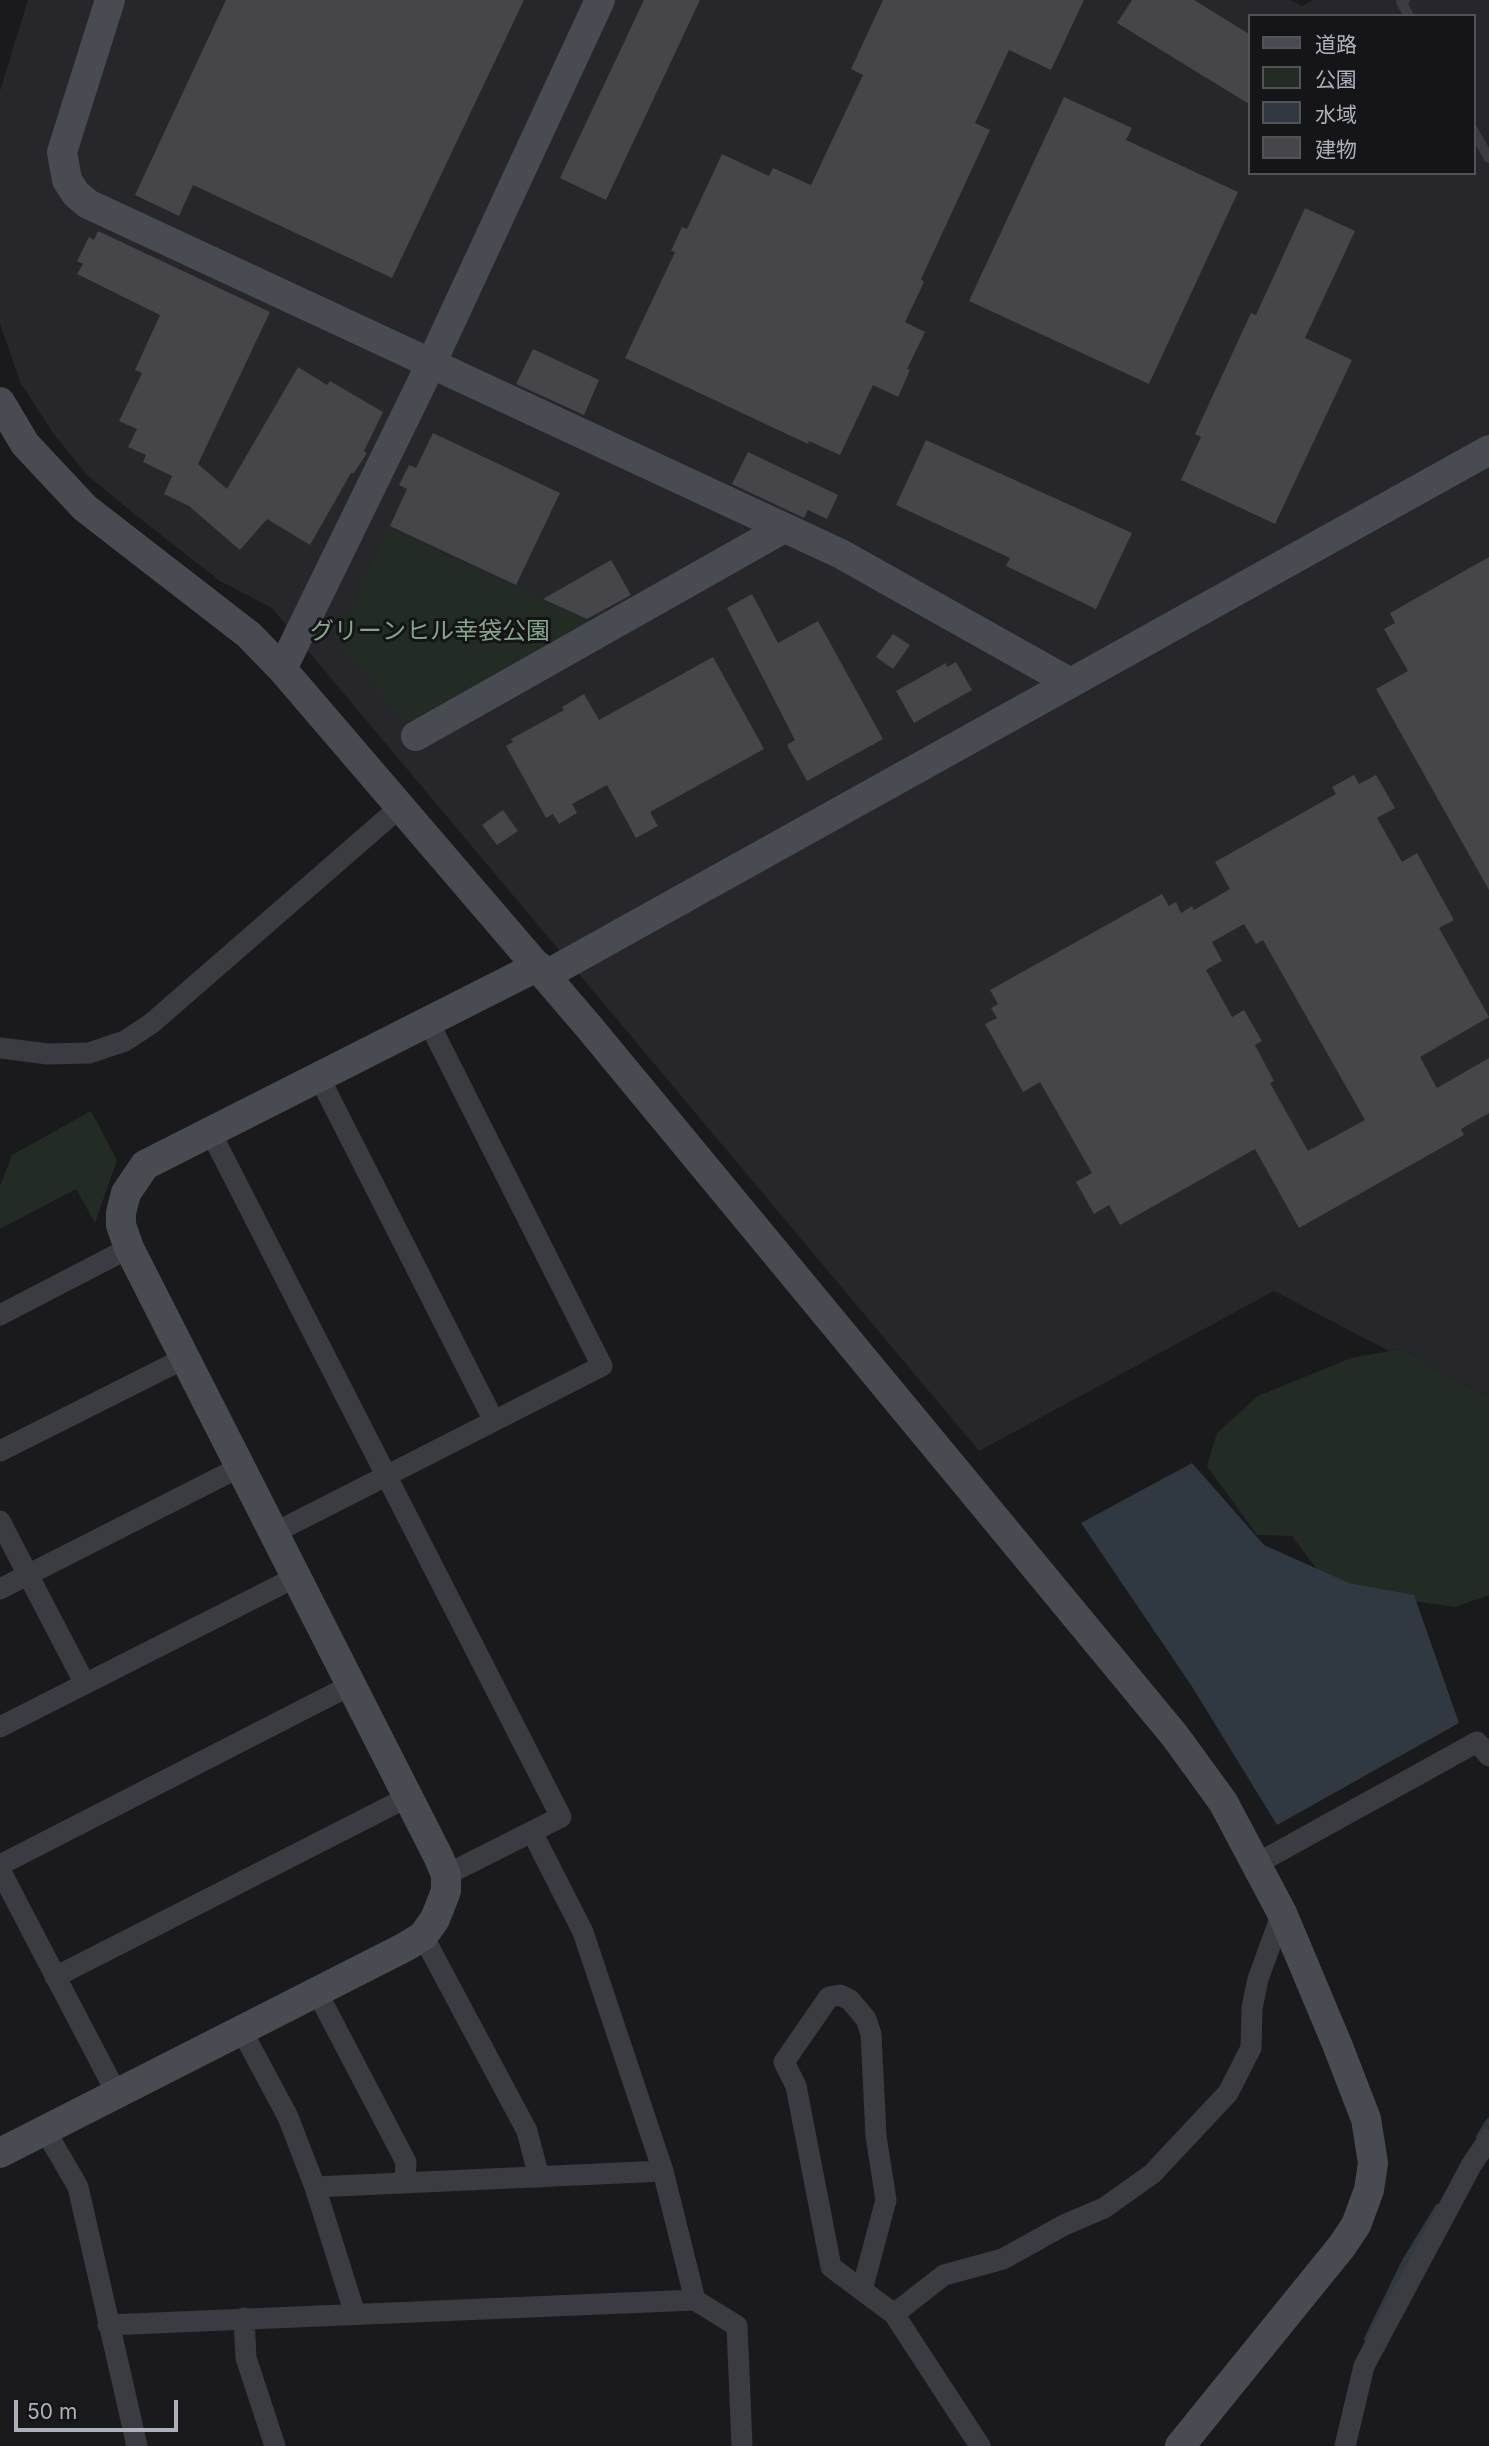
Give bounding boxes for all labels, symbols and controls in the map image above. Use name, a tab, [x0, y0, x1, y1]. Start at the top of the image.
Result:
legend	[1248, 14, 1475, 175]
text: 道路	[1315, 32, 1357, 57]
text: 公園	[1315, 67, 1357, 92]
text: 水域	[1315, 102, 1357, 127]
text: 建物	[1315, 137, 1357, 162]
park label: グリーンヒル幸袋公園	[310, 618, 550, 646]
scale bar	[18, 2386, 182, 2430]
text: 50 m	[27, 2399, 77, 2424]

